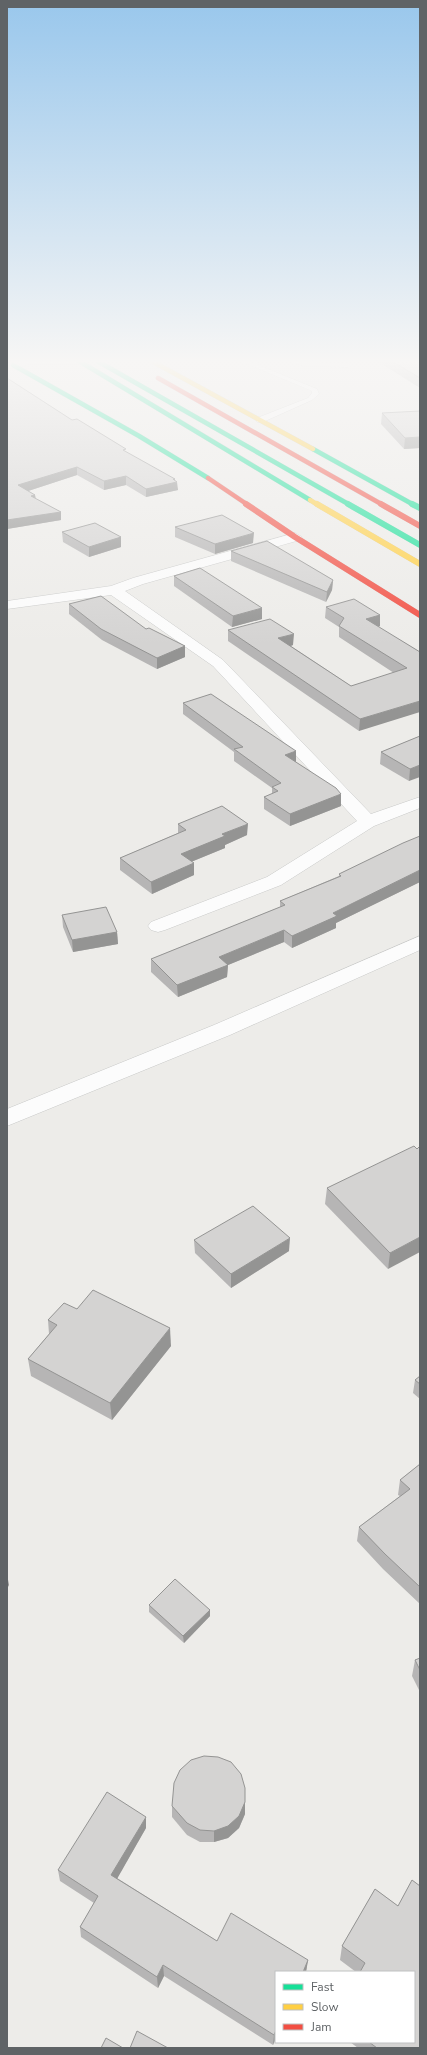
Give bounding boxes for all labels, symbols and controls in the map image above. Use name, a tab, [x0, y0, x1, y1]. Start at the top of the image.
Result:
legend	[275, 1971, 415, 2043]
text: Fast	[311, 1979, 334, 1995]
text: Slow	[311, 1999, 339, 2015]
text: Jam	[310, 2019, 332, 2035]

